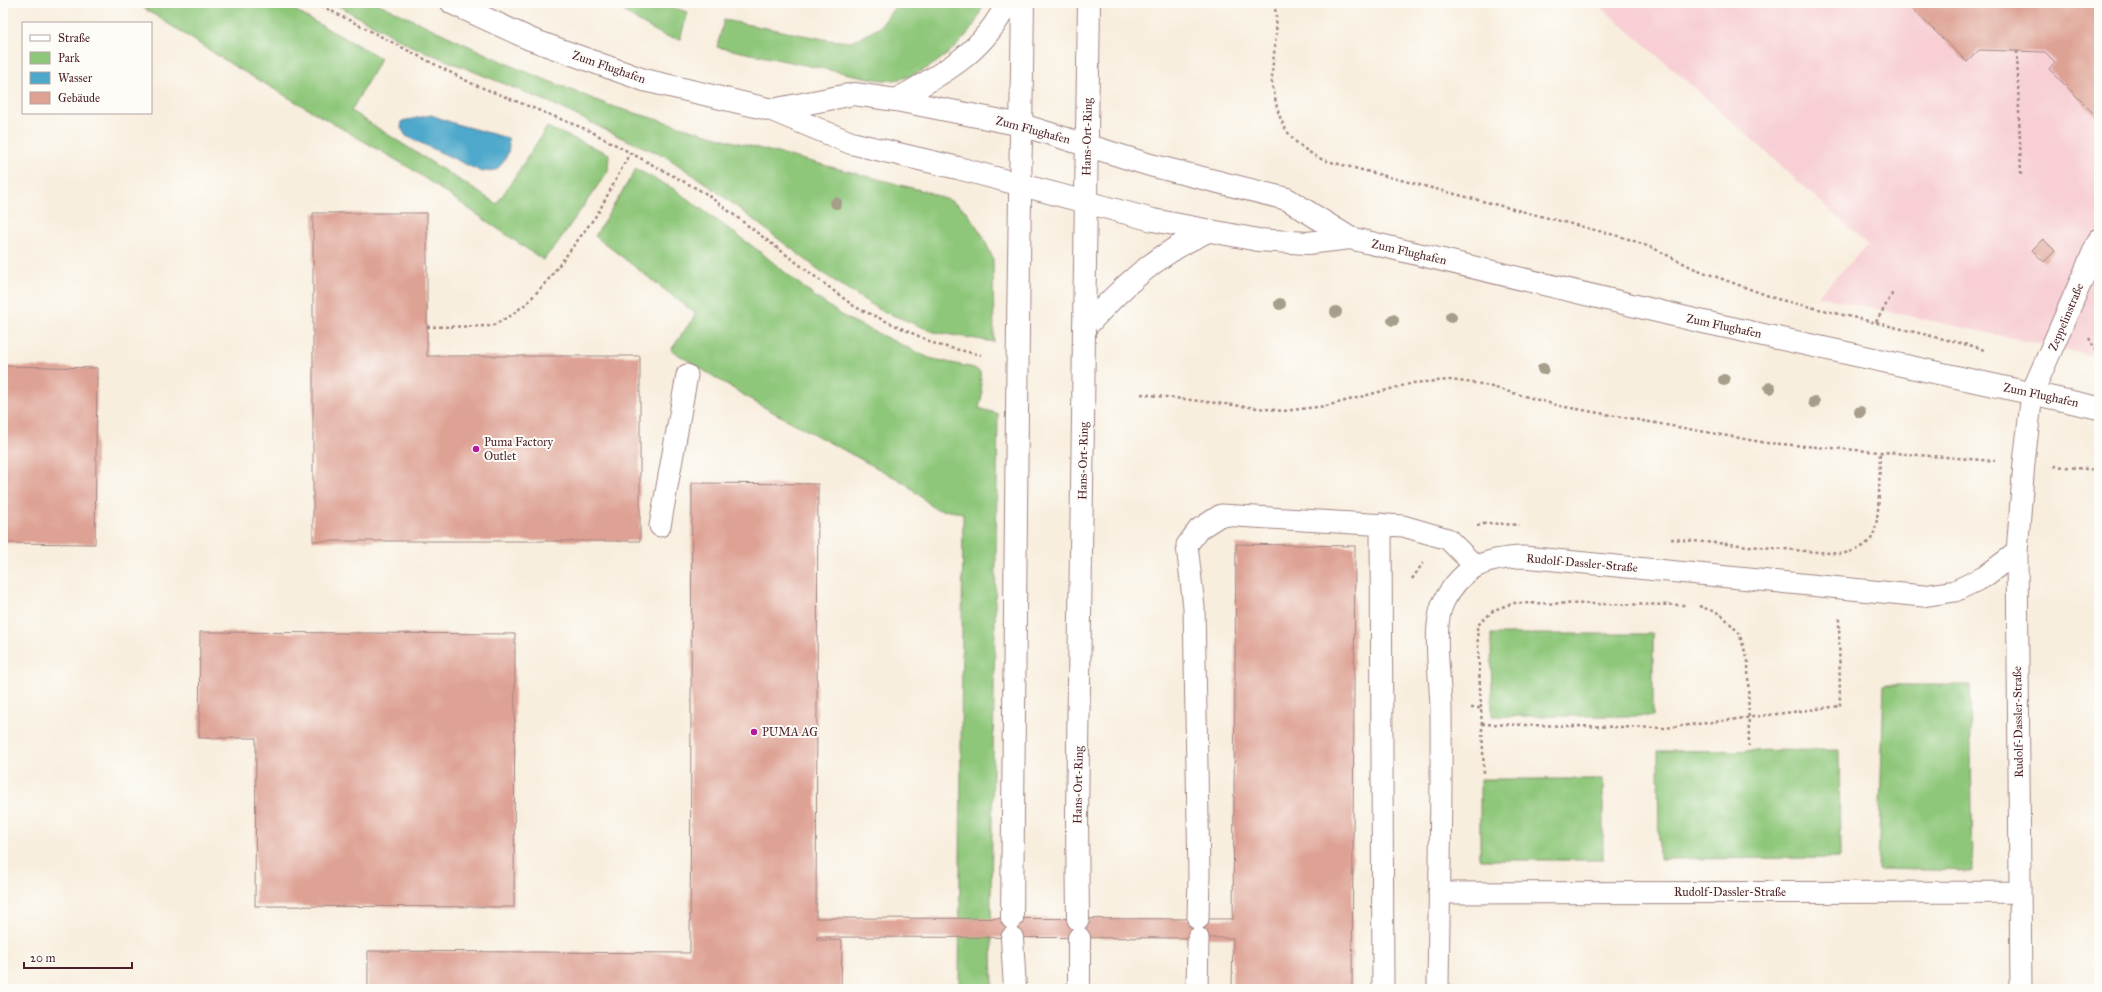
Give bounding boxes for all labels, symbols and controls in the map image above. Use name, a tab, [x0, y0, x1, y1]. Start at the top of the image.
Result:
legend	[22, 22, 152, 114]
text: Straße	[58, 31, 90, 45]
street label: Zum Flughafen	[570, 48, 648, 87]
text: Park	[58, 51, 80, 65]
text: Wasser	[58, 71, 93, 85]
text: Gebäude	[58, 91, 100, 105]
street label: Hans-Ort-Ring	[1079, 98, 1096, 176]
street label: Zum Flughafen	[994, 113, 1072, 148]
street label: Zum Flughafen	[1370, 237, 1448, 269]
street label: Zeppelinstraße	[2045, 281, 2087, 353]
street label: Zum Flughafen	[1685, 311, 1763, 342]
street label: Zum Flughafen	[2002, 380, 2080, 411]
street label: Hans-Ort-Ring	[1075, 422, 1092, 500]
place label: Puma Factory Outlet	[484, 435, 554, 463]
marker: Puma Factory Outlet	[471, 444, 481, 454]
street label: Rudolf-Dassler-Straße	[1526, 551, 1638, 575]
street label: Rudolf-Dassler-Straße	[2010, 666, 2026, 778]
place label: PUMA AG	[762, 725, 818, 739]
marker: PUMA AG	[749, 727, 759, 737]
street label: Hans-Ort-Ring	[1070, 746, 1087, 824]
street label: Rudolf-Dassler-Straße	[1674, 885, 1786, 899]
scale bar	[24, 944, 132, 970]
text: 20 m	[30, 951, 56, 965]

